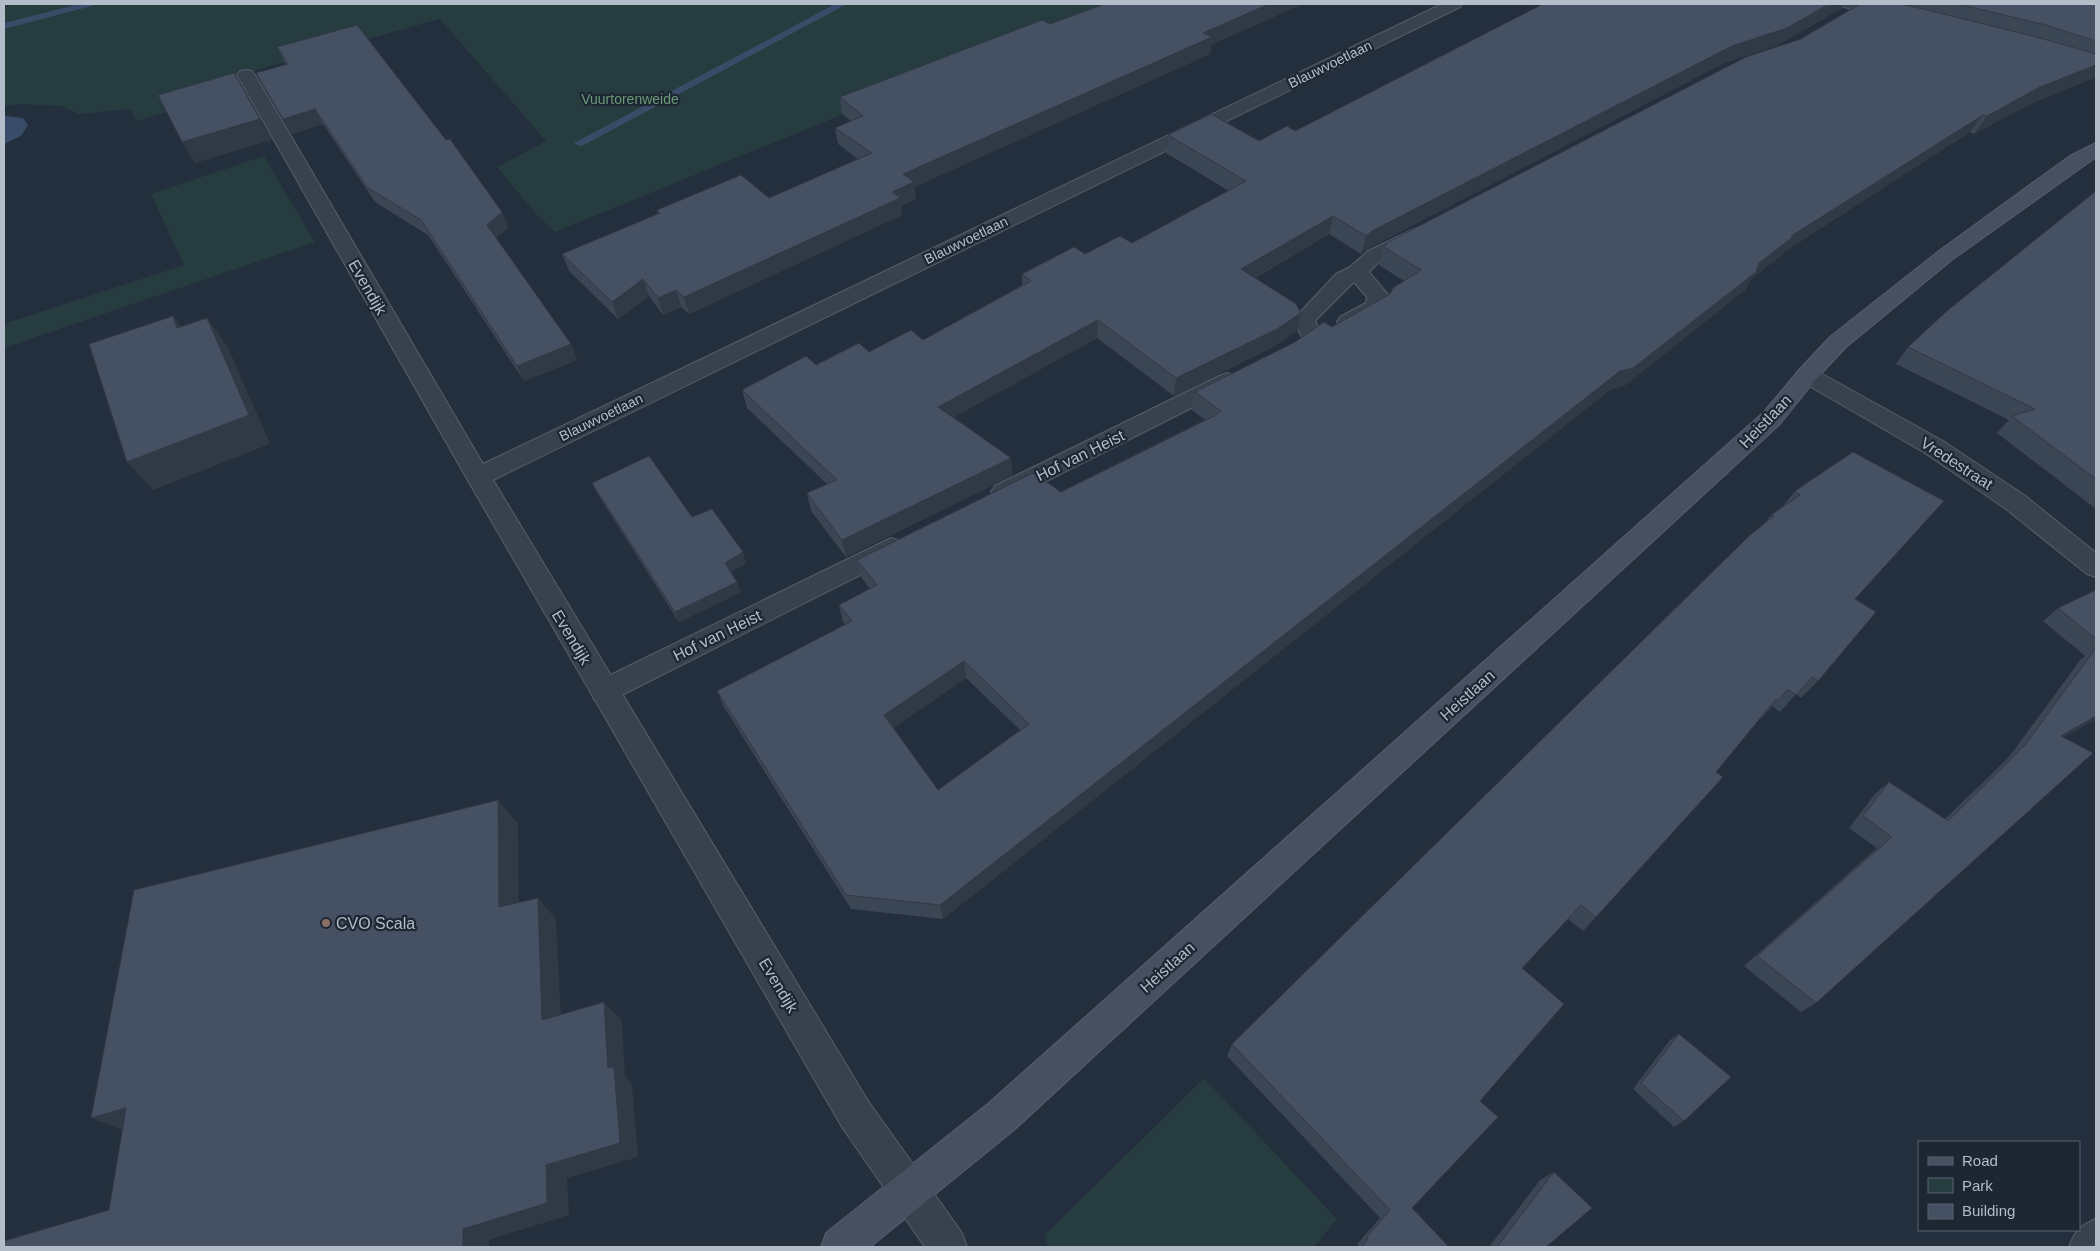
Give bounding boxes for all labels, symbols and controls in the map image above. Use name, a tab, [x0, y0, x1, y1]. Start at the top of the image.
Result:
street label: Blauwvoetlaan	[1286, 37, 1374, 91]
park label: Vuurtorenweide	[581, 91, 679, 107]
street label: Blauwvoetlaan	[922, 213, 1010, 267]
street label: Evendijk	[345, 257, 391, 319]
street label: Blauwvoetlaan	[557, 390, 645, 444]
street label: Heistlaan	[1736, 391, 1795, 451]
street label: Hof van Heist	[1033, 427, 1128, 484]
street label: Vredestraat	[1918, 434, 1996, 493]
street label: Evendijk	[549, 607, 595, 668]
street label: Hof van Heist	[670, 607, 765, 664]
street label: Heistlaan	[1437, 667, 1498, 724]
place label: CVO Scala	[336, 915, 415, 932]
marker: CVO Scala	[320, 917, 332, 929]
street label: Heistlaan	[1137, 939, 1198, 996]
street label: Evendijk	[756, 955, 802, 1016]
legend	[1918, 1141, 2080, 1231]
text: Road	[1962, 1152, 1998, 1169]
text: Park	[1962, 1177, 1993, 1194]
text: Building	[1962, 1202, 2015, 1219]

